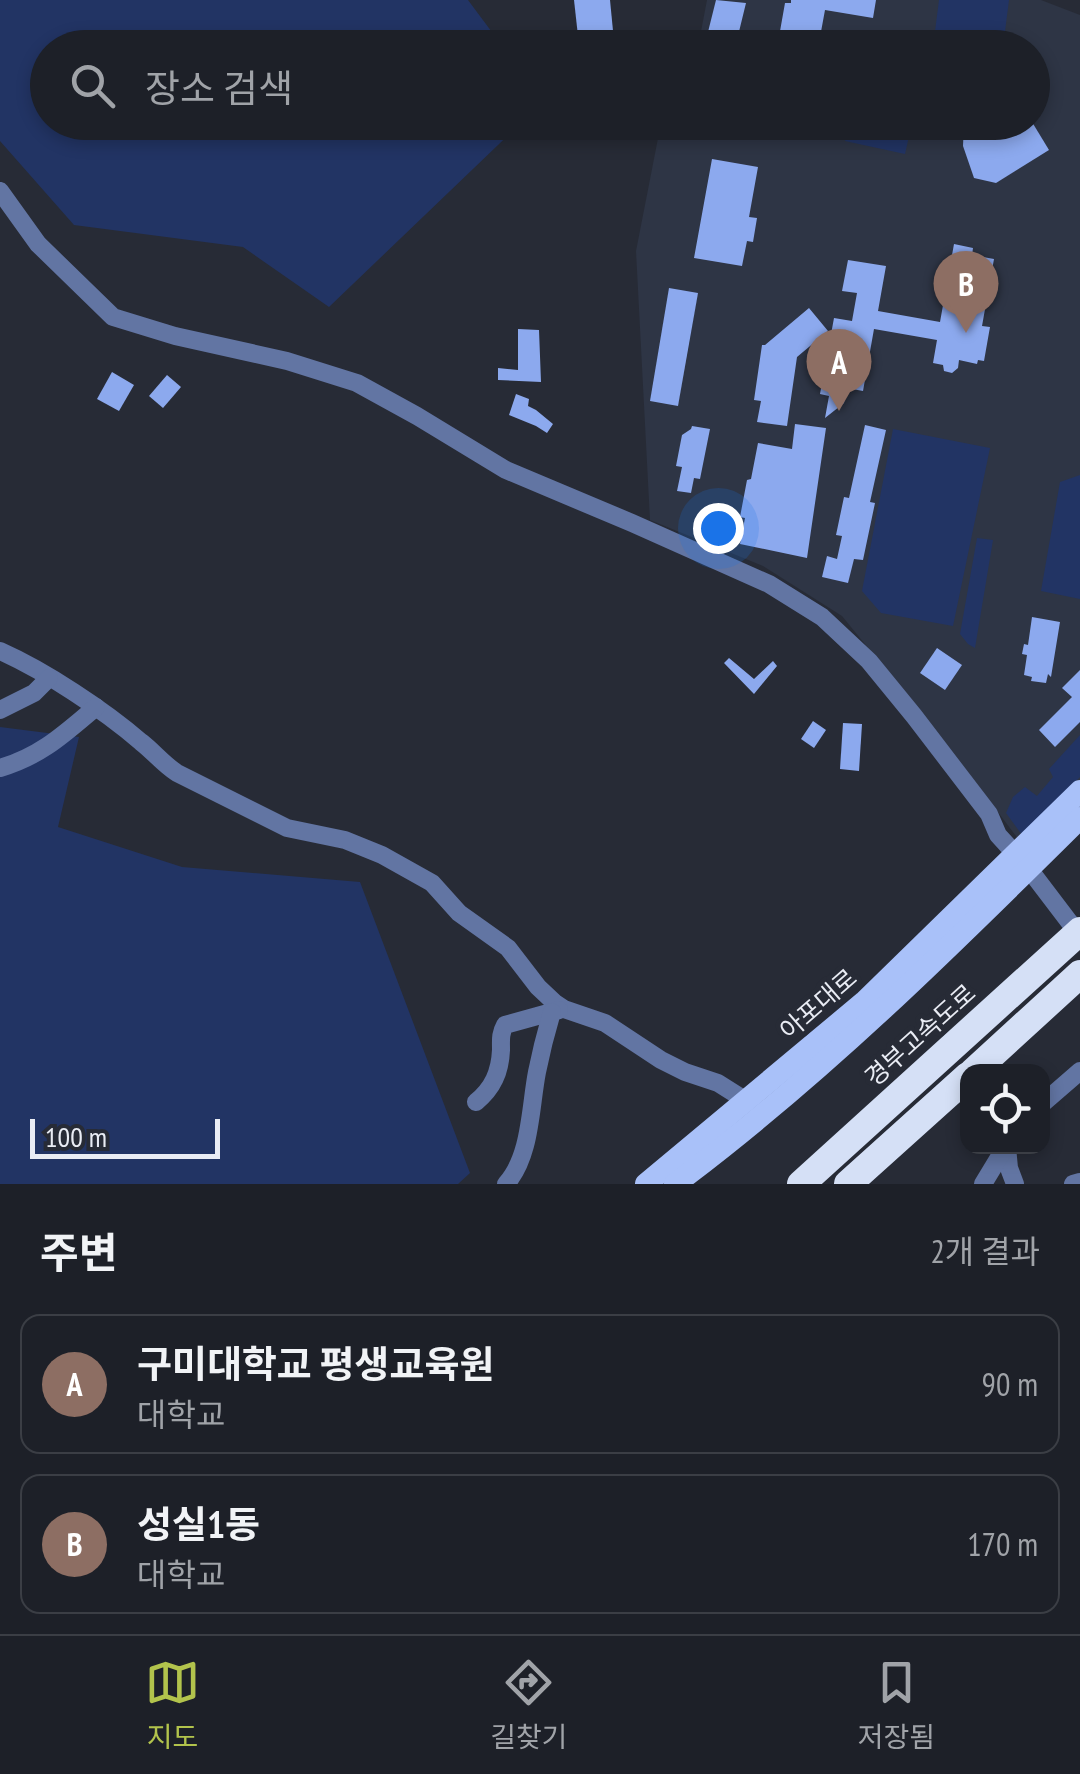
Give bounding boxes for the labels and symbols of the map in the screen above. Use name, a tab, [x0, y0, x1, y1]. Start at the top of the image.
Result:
pin: B	[934, 250, 998, 333]
pin: A	[806, 328, 872, 411]
your location	[693, 503, 744, 554]
street label: 아포대로	[773, 962, 863, 1046]
street label: 경부고속도로	[858, 977, 982, 1093]
scale bar	[30, 1114, 220, 1158]

